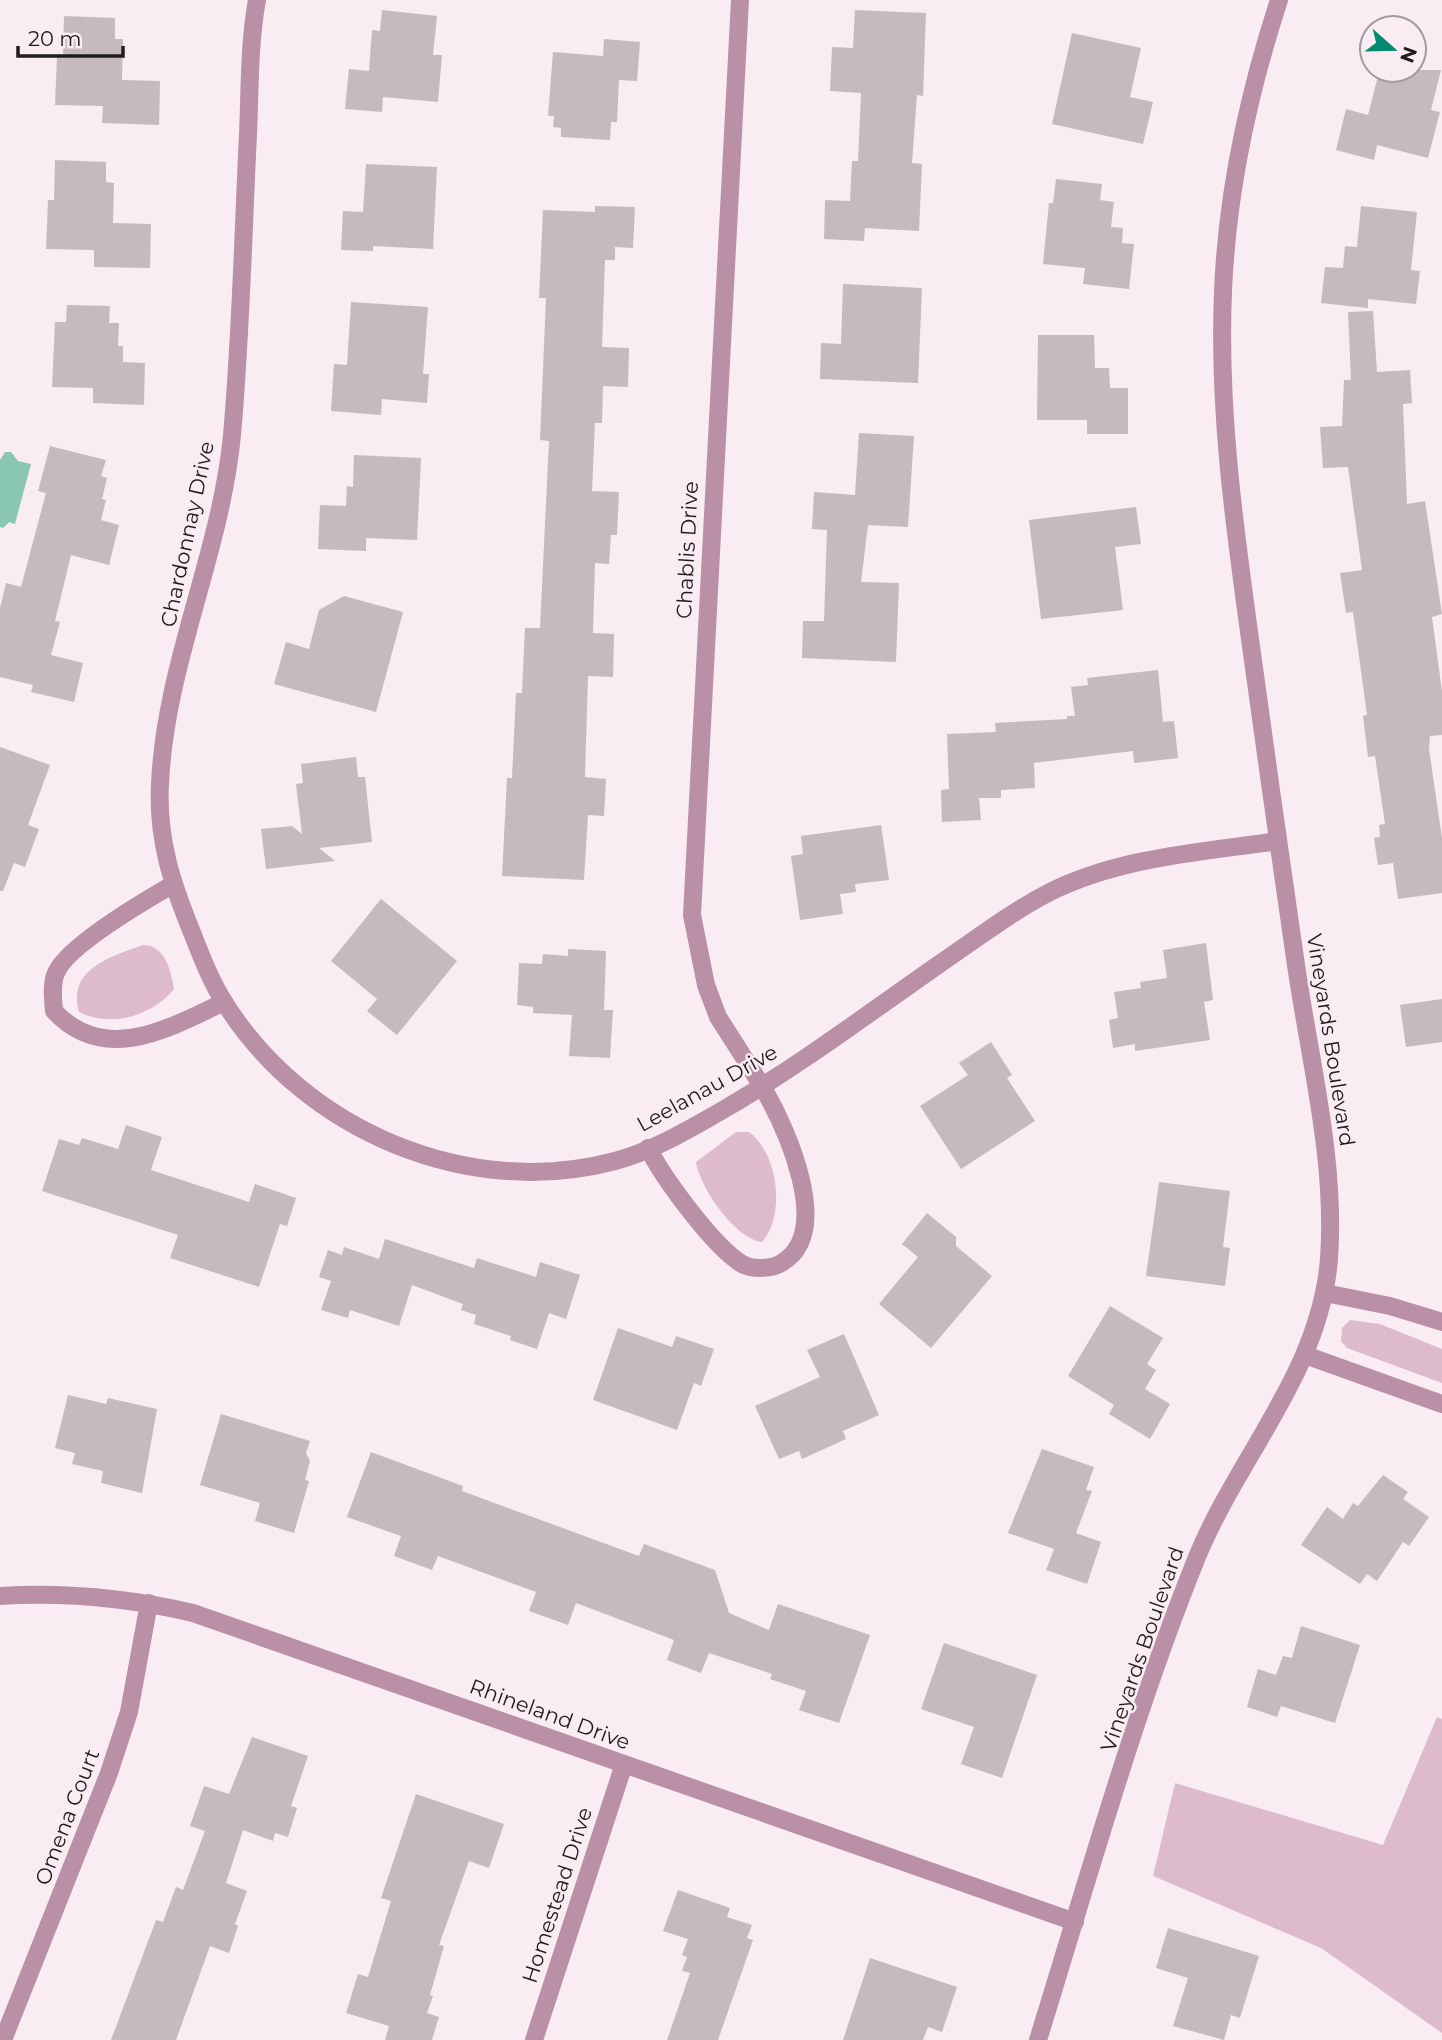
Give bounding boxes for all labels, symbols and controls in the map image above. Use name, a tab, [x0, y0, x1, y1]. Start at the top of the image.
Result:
scale bar	[18, 14, 122, 58]
north arrow	[1358, 14, 1428, 84]
text: 20 m	[28, 26, 82, 51]
text: N	[1395, 43, 1422, 66]
street label: Chardonnay Drive	[155, 439, 219, 629]
street label: Chablis Drive	[671, 481, 703, 619]
street label: Vineyards Boulevard	[1302, 932, 1360, 1148]
street label: Leelanau Drive	[632, 1039, 782, 1137]
street label: Vineyards Boulevard	[1095, 1543, 1189, 1755]
street label: Rhineland Drive	[466, 1673, 634, 1755]
street label: Omena Court	[30, 1745, 104, 1889]
street label: Homestead Drive	[517, 1804, 597, 1986]

